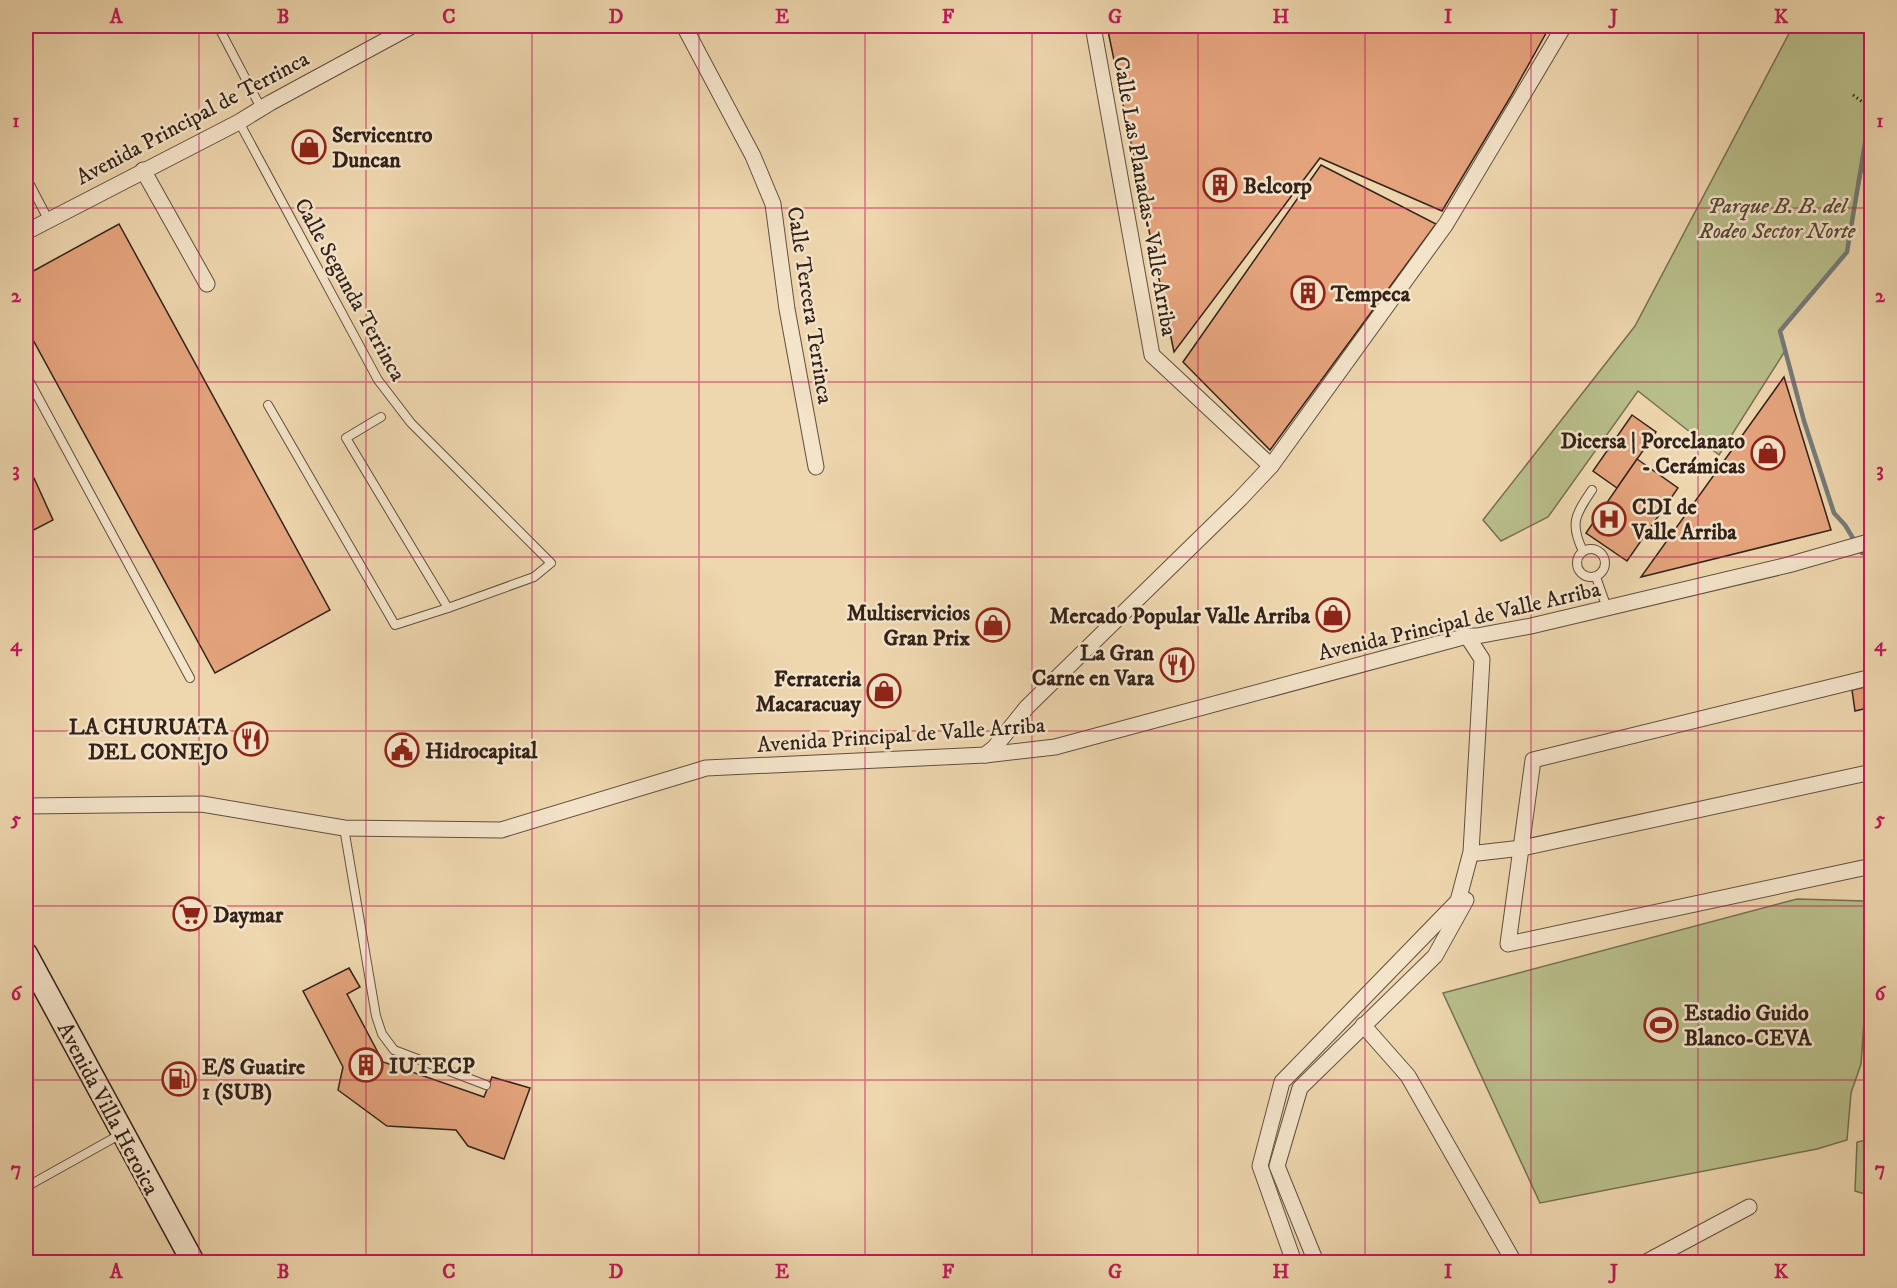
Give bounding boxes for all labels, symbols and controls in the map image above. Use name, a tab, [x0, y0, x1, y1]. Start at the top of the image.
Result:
text: A	[109, 5, 124, 30]
text: B	[277, 5, 289, 30]
text: C	[442, 5, 456, 30]
text: D	[609, 5, 624, 30]
text: E	[775, 5, 789, 30]
text: F	[942, 5, 955, 30]
text: G	[1108, 5, 1122, 30]
text: H	[1273, 5, 1290, 30]
text: I	[1444, 5, 1452, 30]
text: J	[1608, 5, 1618, 30]
text: K	[1774, 5, 1789, 30]
street label: Avenida Principal de Terrinca	[72, 45, 314, 191]
street label: Calle Las Planadas- Valle Arriba	[1107, 54, 1183, 339]
text: 1	[12, 109, 20, 134]
text: 1	[1876, 109, 1884, 134]
place label: Servicentro Duncan	[332, 122, 433, 174]
shop icon: Servicentro Duncan	[291, 129, 327, 165]
building icon: Belcorp	[1202, 167, 1238, 203]
place label: Belcorp	[1243, 173, 1312, 200]
street label: Calle Segunda Terrinca	[288, 193, 412, 387]
park label: Parque B. B. del Rodeo Sector Norte	[1698, 193, 1856, 245]
street label: Calle Tercera Terrinca	[781, 205, 839, 406]
building icon: Tempeca	[1290, 275, 1326, 311]
place label: Tempeca	[1330, 281, 1411, 308]
text: 2	[11, 284, 22, 309]
text: 2	[1875, 284, 1886, 309]
place label: Dicersa | Porcelanato - Cerámicas	[1560, 428, 1746, 480]
shop icon: Dicersa | Porcelanato - Cerámicas	[1750, 435, 1786, 471]
text: 3	[12, 458, 20, 483]
text: 3	[1876, 458, 1884, 483]
place label: CDI de Valle Arriba	[1631, 494, 1737, 546]
hospital icon: CDI de Valle Arriba	[1591, 501, 1627, 537]
street label: Avenida Principal de Valle Arriba	[1316, 576, 1604, 667]
shop icon: Mercado Popular Valle Arriba	[1315, 597, 1351, 633]
place label: Multiservicios Gran Prix	[847, 600, 971, 652]
place label: Mercado Popular Valle Arriba	[1050, 603, 1311, 630]
shop icon: Multiservicios Gran Prix	[975, 607, 1011, 643]
text: 4	[10, 633, 23, 658]
text: 4	[1874, 633, 1887, 658]
place label: La Gran Carne en Vara	[1032, 640, 1155, 692]
restaurant icon: La Gran Carne en Vara	[1159, 647, 1195, 683]
place label: Ferrateria Macaracuay	[755, 666, 862, 718]
shop icon: Ferrateria Macaracuay	[866, 673, 902, 709]
street label: Avenida Principal de Valle Arriba	[756, 712, 1047, 759]
place label: LA CHURUATA DEL CONEJO	[69, 714, 229, 766]
restaurant icon: LA CHURUATA DEL CONEJO	[233, 721, 269, 757]
public building icon: Hidrocapital	[384, 732, 420, 768]
place label: Hidrocapital	[425, 738, 538, 765]
text: 5	[10, 807, 21, 832]
text: 5	[1874, 807, 1885, 832]
supermarket icon: Daymar	[172, 896, 208, 932]
place label: Daymar	[213, 902, 284, 929]
text: 6	[11, 982, 23, 1007]
text: 6	[1875, 982, 1887, 1007]
place label: Estadio Guido Blanco-CEVA	[1684, 1000, 1813, 1052]
sports icon: Estadio Guido Blanco-CEVA	[1643, 1007, 1679, 1043]
street label: Avenida Villa Heroica	[51, 1018, 165, 1200]
building icon: IUTECP	[348, 1047, 384, 1083]
place label: IUTECP	[389, 1053, 475, 1080]
place label: E/S Guatire 1 (SUB)	[202, 1054, 305, 1106]
fuel station icon: E/S Guatire 1 (SUB)	[161, 1061, 197, 1097]
text: 7	[11, 1157, 21, 1182]
text: 7	[1875, 1157, 1885, 1182]
text: A	[109, 1260, 124, 1285]
text: B	[277, 1260, 289, 1285]
text: C	[442, 1260, 456, 1285]
text: D	[609, 1260, 624, 1285]
text: E	[775, 1260, 789, 1285]
text: F	[942, 1260, 955, 1285]
text: G	[1108, 1260, 1122, 1285]
text: H	[1273, 1260, 1290, 1285]
text: I	[1444, 1260, 1452, 1285]
text: J	[1608, 1260, 1618, 1285]
text: K	[1774, 1260, 1789, 1285]

